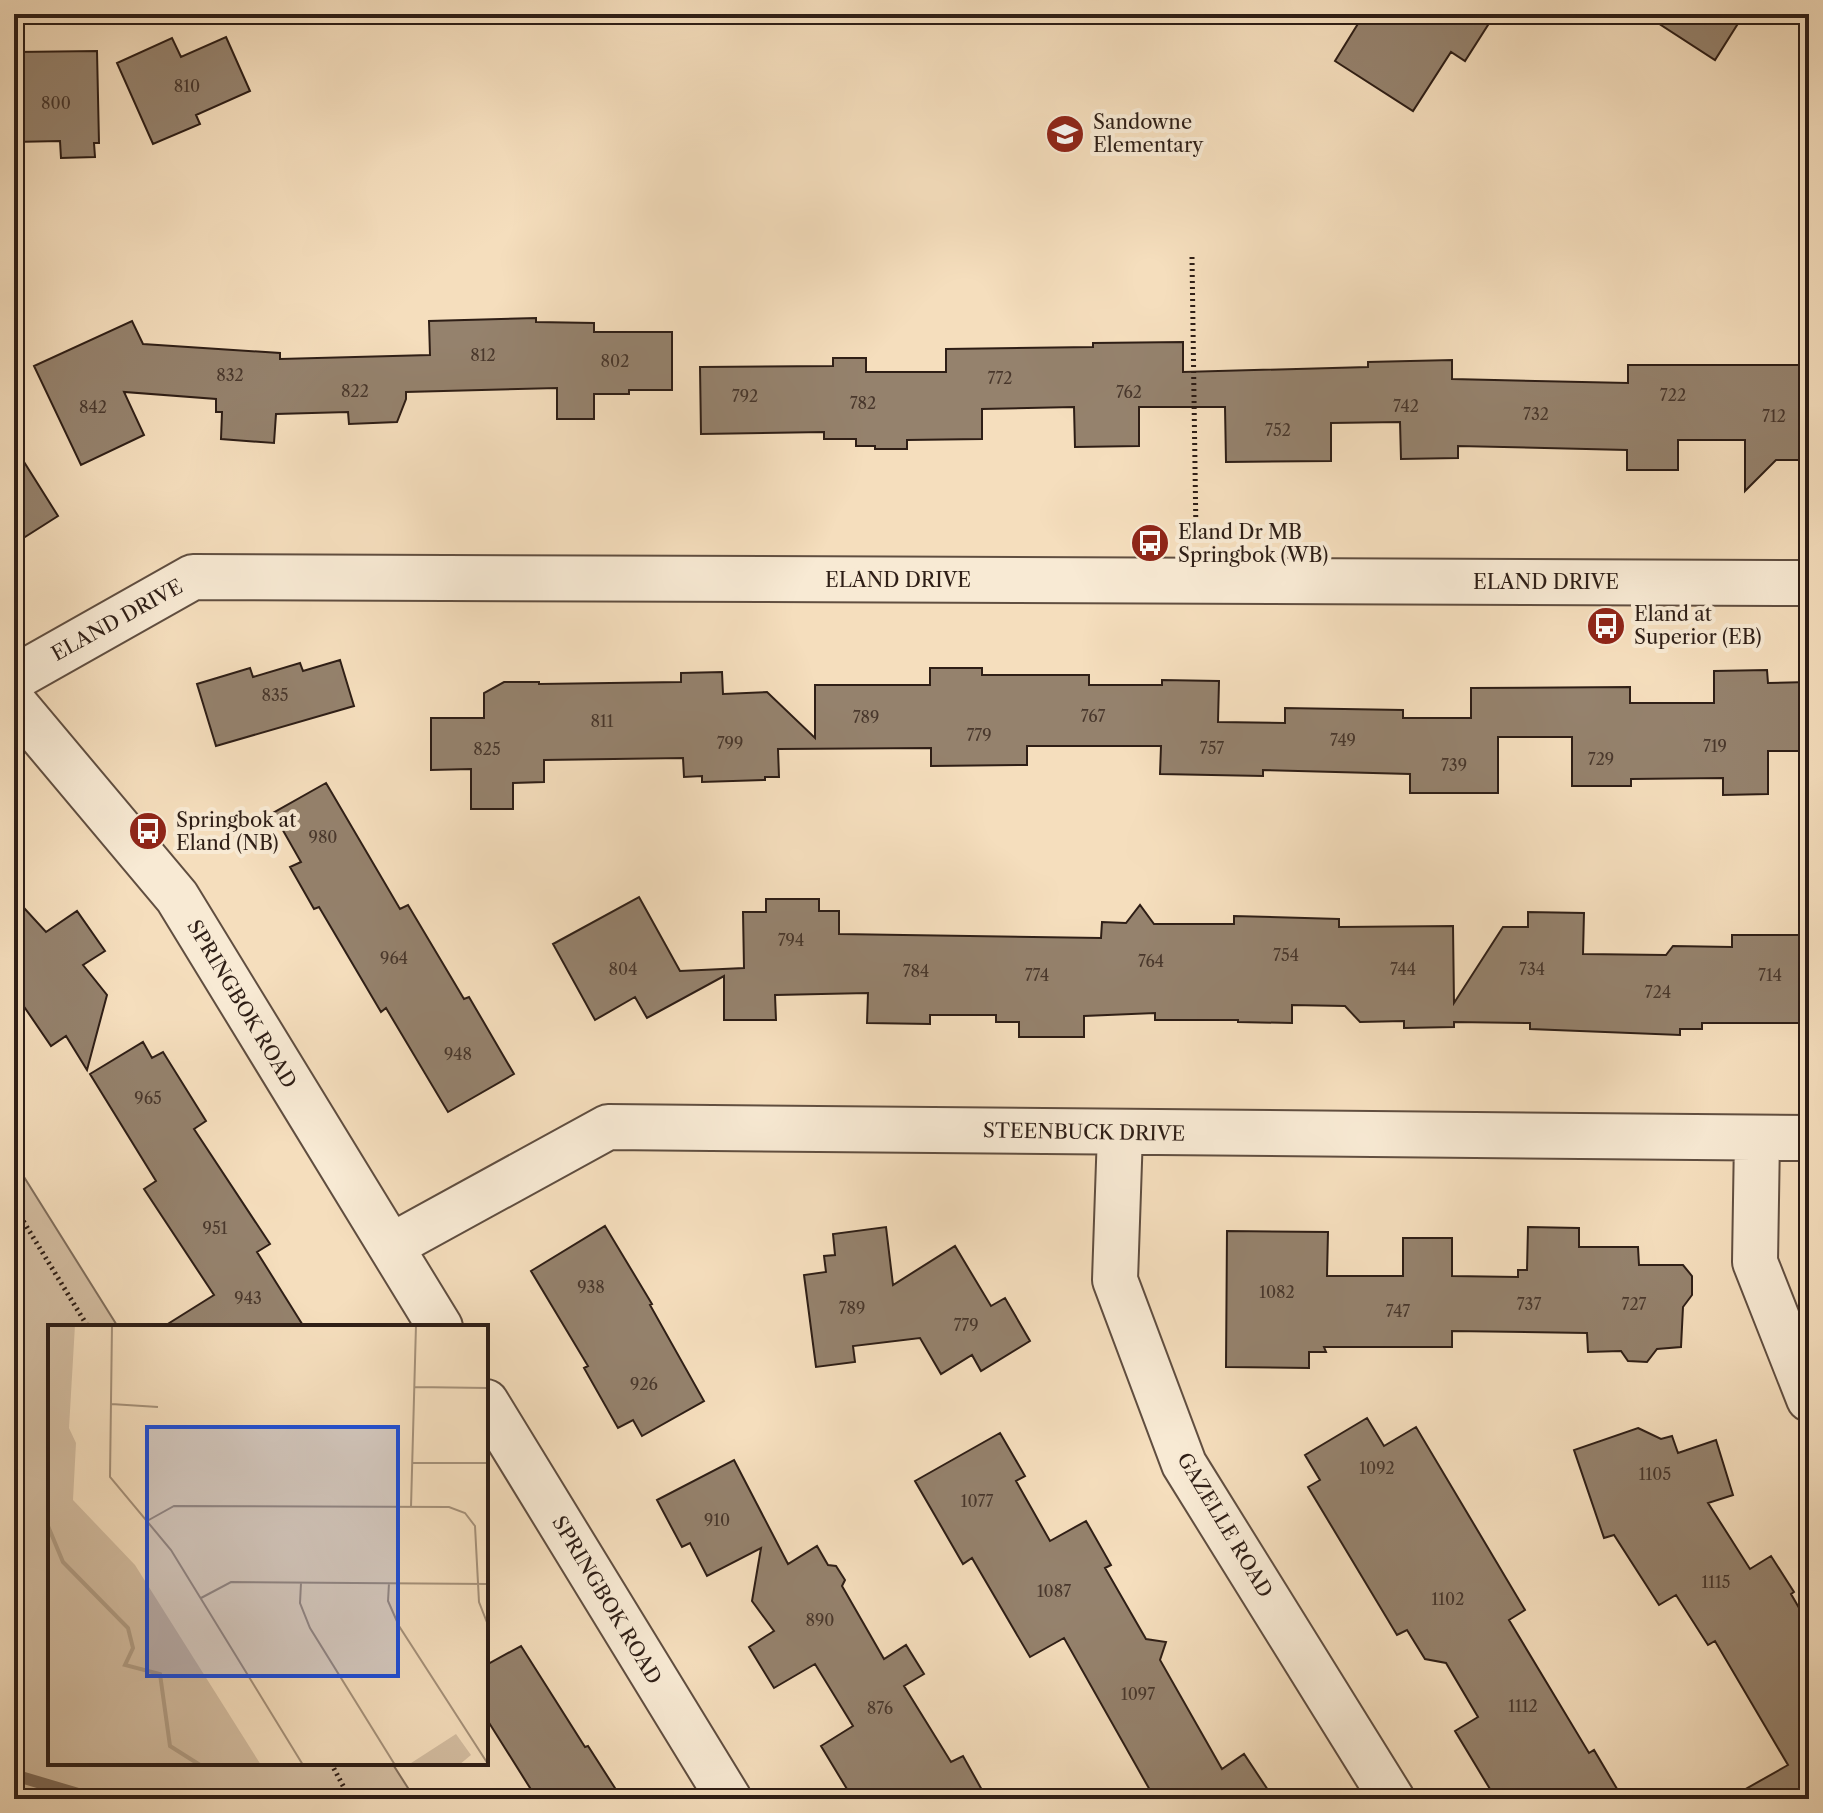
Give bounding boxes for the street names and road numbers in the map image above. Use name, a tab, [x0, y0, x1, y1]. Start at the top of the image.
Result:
street label: ELAND DRIVE	[825, 568, 971, 592]
street label: ELAND DRIVE	[1473, 570, 1619, 594]
street label: ELAND DRIVE	[47, 574, 187, 666]
street label: SPRINGBOK ROAD	[182, 916, 302, 1092]
street label: STEENBUCK DRIVE	[983, 1118, 1185, 1146]
street label: GAZELLE ROAD	[1172, 1448, 1278, 1602]
street label: SPRINGBOK ROAD	[547, 1512, 667, 1688]

